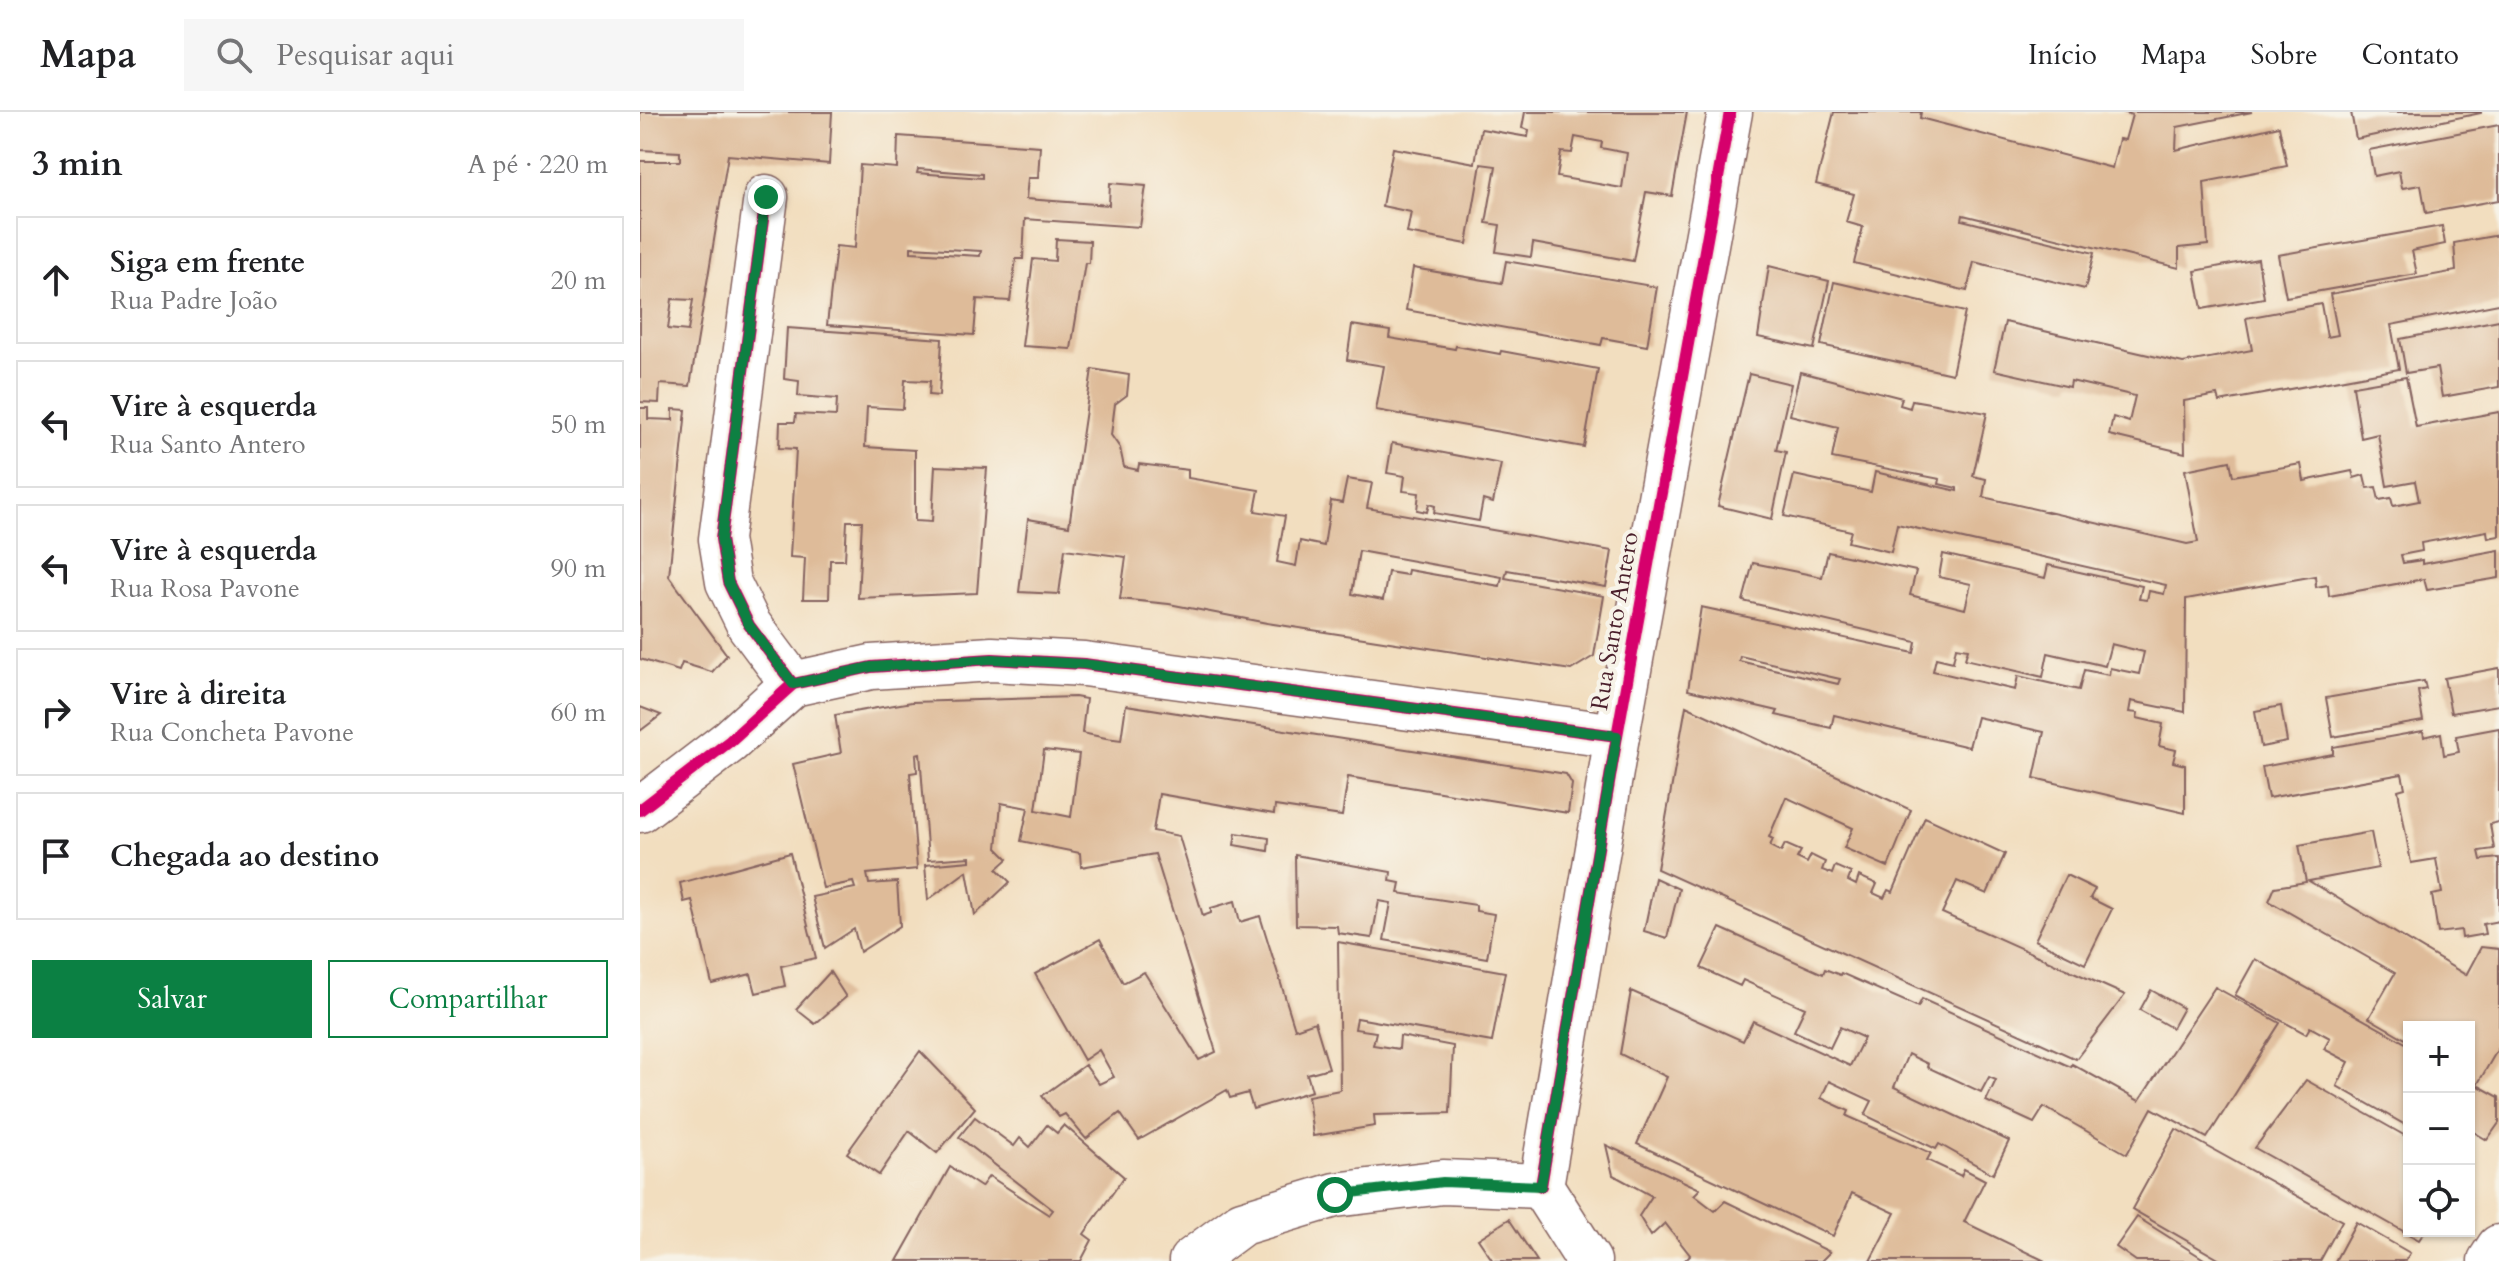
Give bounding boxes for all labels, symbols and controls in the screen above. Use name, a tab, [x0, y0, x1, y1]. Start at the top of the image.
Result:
search box	[184, 19, 744, 91]
text: Mapa	[40, 29, 136, 81]
icon: search	[212, 33, 256, 77]
text: Pesquisar aqui	[276, 35, 455, 76]
text: Início	[2028, 36, 2097, 74]
text: Mapa	[2141, 36, 2206, 74]
text: Sobre	[2250, 36, 2318, 74]
text: Contato	[2362, 36, 2459, 74]
text: 3 min	[32, 141, 123, 187]
text: A pé · 220 m	[467, 147, 608, 182]
route end	[748, 179, 784, 215]
text: Siga em frente	[110, 242, 305, 283]
icon: ahead	[34, 258, 78, 302]
text: 20 m	[550, 263, 606, 298]
text: Rua Padre João	[110, 283, 277, 318]
text: Vire à esquerda	[110, 386, 317, 427]
icon: left	[34, 402, 78, 446]
text: 50 m	[550, 407, 606, 442]
text: Rua Santo Antero	[110, 427, 306, 462]
street label: Rua Santo Antero	[1583, 529, 1647, 713]
text: Vire à esquerda	[110, 530, 317, 571]
icon: left	[34, 546, 78, 590]
text: 90 m	[550, 551, 606, 586]
text: Rua Rosa Pavone	[110, 571, 300, 606]
text: Vire à direita	[110, 674, 287, 715]
icon: right	[34, 690, 78, 734]
text: 60 m	[550, 695, 606, 730]
text: Rua Concheta Pavone	[110, 715, 354, 750]
icon: arrive	[34, 834, 78, 878]
text: Chegada ao destino	[110, 836, 379, 877]
button: Salvar	[32, 960, 312, 1038]
button: Compartilhar	[328, 960, 608, 1038]
map controls	[2403, 1021, 2475, 1237]
button: +	[2403, 1021, 2475, 1093]
button: −	[2403, 1093, 2475, 1165]
button: locate	[2403, 1165, 2475, 1237]
route start	[1317, 1177, 1353, 1213]

